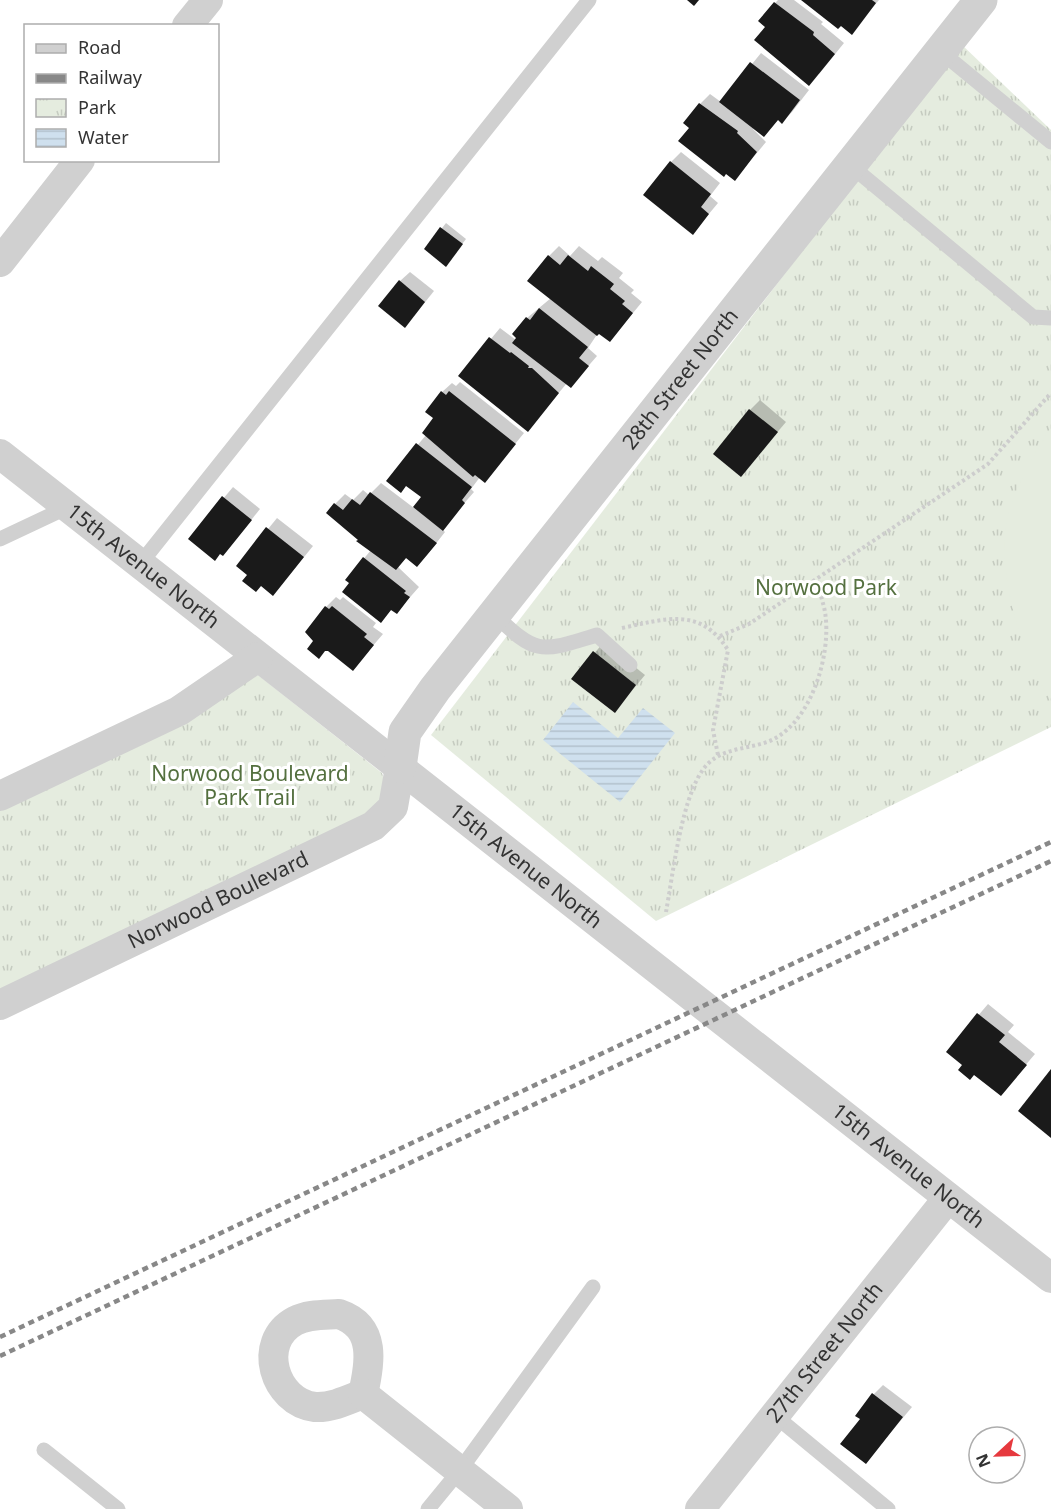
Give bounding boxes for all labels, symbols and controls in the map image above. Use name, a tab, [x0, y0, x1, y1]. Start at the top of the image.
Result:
legend	[24, 24, 219, 162]
text: Road	[78, 35, 121, 59]
text: Railway	[78, 65, 143, 89]
text: Park	[78, 95, 116, 119]
text: Water	[78, 125, 129, 149]
street label: 28th Street North	[615, 302, 744, 455]
street label: 15th Avenue North	[62, 497, 226, 634]
park label: Norwood Park	[755, 573, 898, 601]
park label: Norwood Boulevard Park Trail	[151, 759, 349, 811]
street label: 15th Avenue North	[444, 797, 609, 934]
street label: Norwood Boulevard	[123, 844, 313, 955]
street label: 15th Avenue North	[826, 1096, 991, 1234]
street label: 27th Street North	[759, 1276, 889, 1428]
north arrow	[967, 1425, 1027, 1485]
text: N	[970, 1450, 996, 1471]

